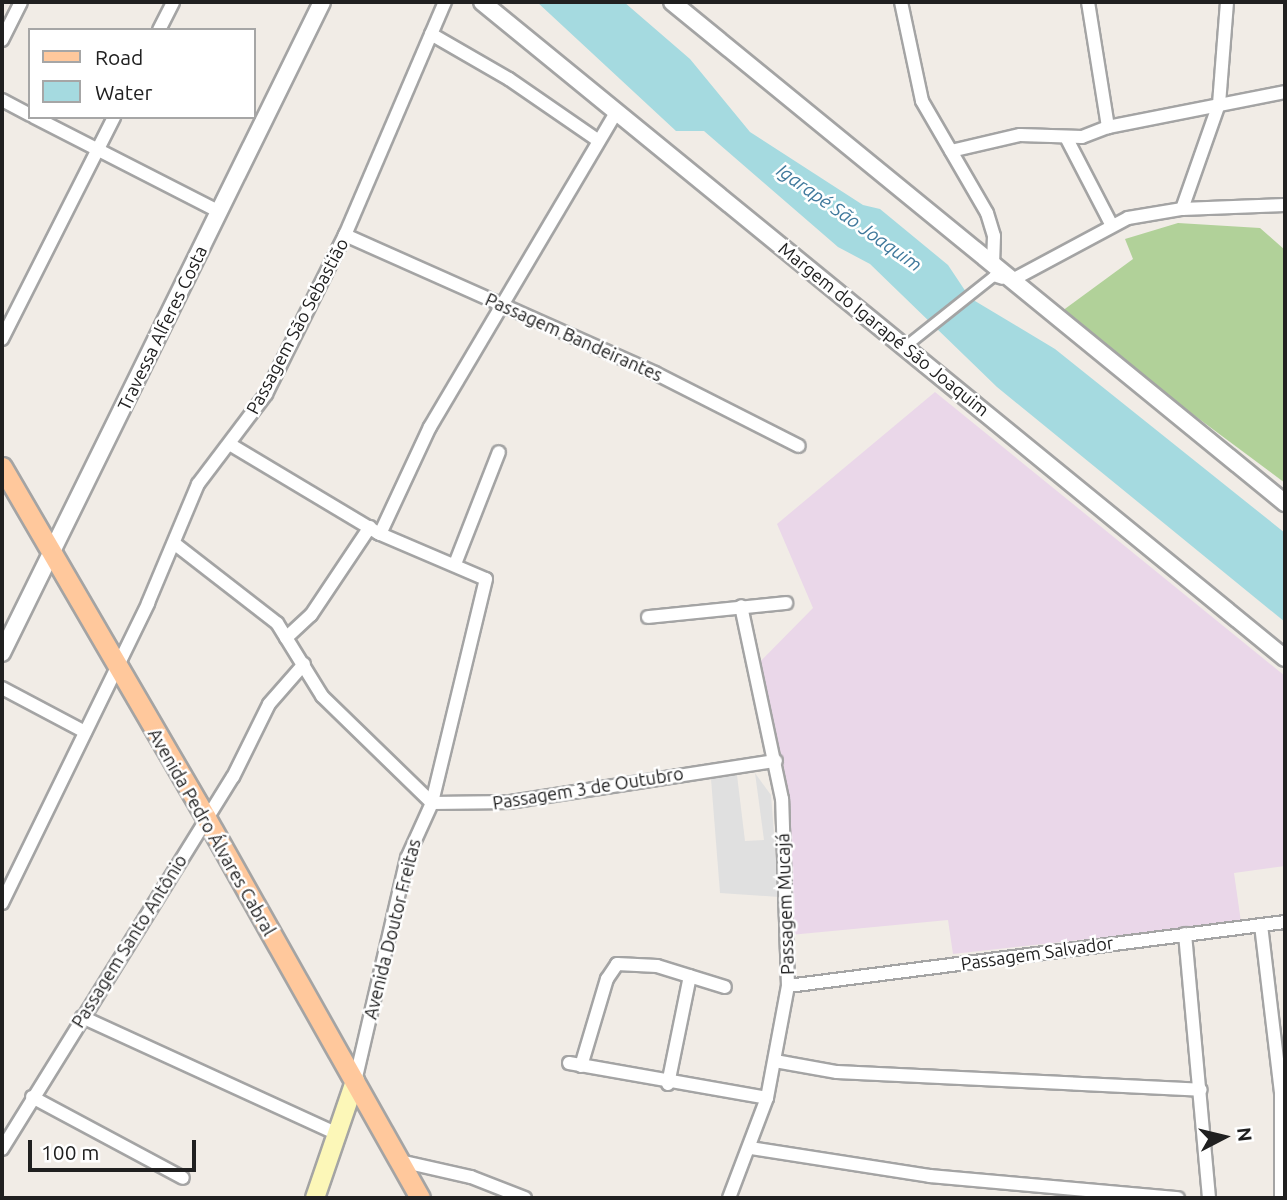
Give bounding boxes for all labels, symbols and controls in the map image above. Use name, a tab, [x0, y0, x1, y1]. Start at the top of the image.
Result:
legend	[28, 28, 256, 119]
text: Road	[95, 45, 143, 69]
text: Water	[95, 80, 153, 104]
water label: Igarapé São Joaquim	[772, 159, 926, 277]
street label: Passagem São Sebastião	[241, 234, 353, 418]
street label: Margem do Igarapé São Joaquim	[774, 237, 994, 421]
street label: Travessa Alferes Costa	[113, 242, 211, 414]
street label: Passagem Bandeirantes	[482, 288, 666, 386]
street label: Avenida Pedro Álvares Cabral	[144, 725, 280, 939]
street label: Passagem 3 de Outubro	[491, 762, 685, 814]
street label: Passagem Mucajá	[772, 833, 798, 975]
street label: Avenida Doutor Freitas	[359, 837, 425, 1021]
street label: Passagem Santo Antônio	[67, 850, 191, 1032]
street label: Passagem Salvador	[959, 932, 1115, 974]
north arrow	[1189, 1102, 1259, 1172]
scale bar	[32, 1126, 200, 1170]
text: N	[1233, 1126, 1257, 1143]
text: 100 m	[41, 1140, 99, 1164]

